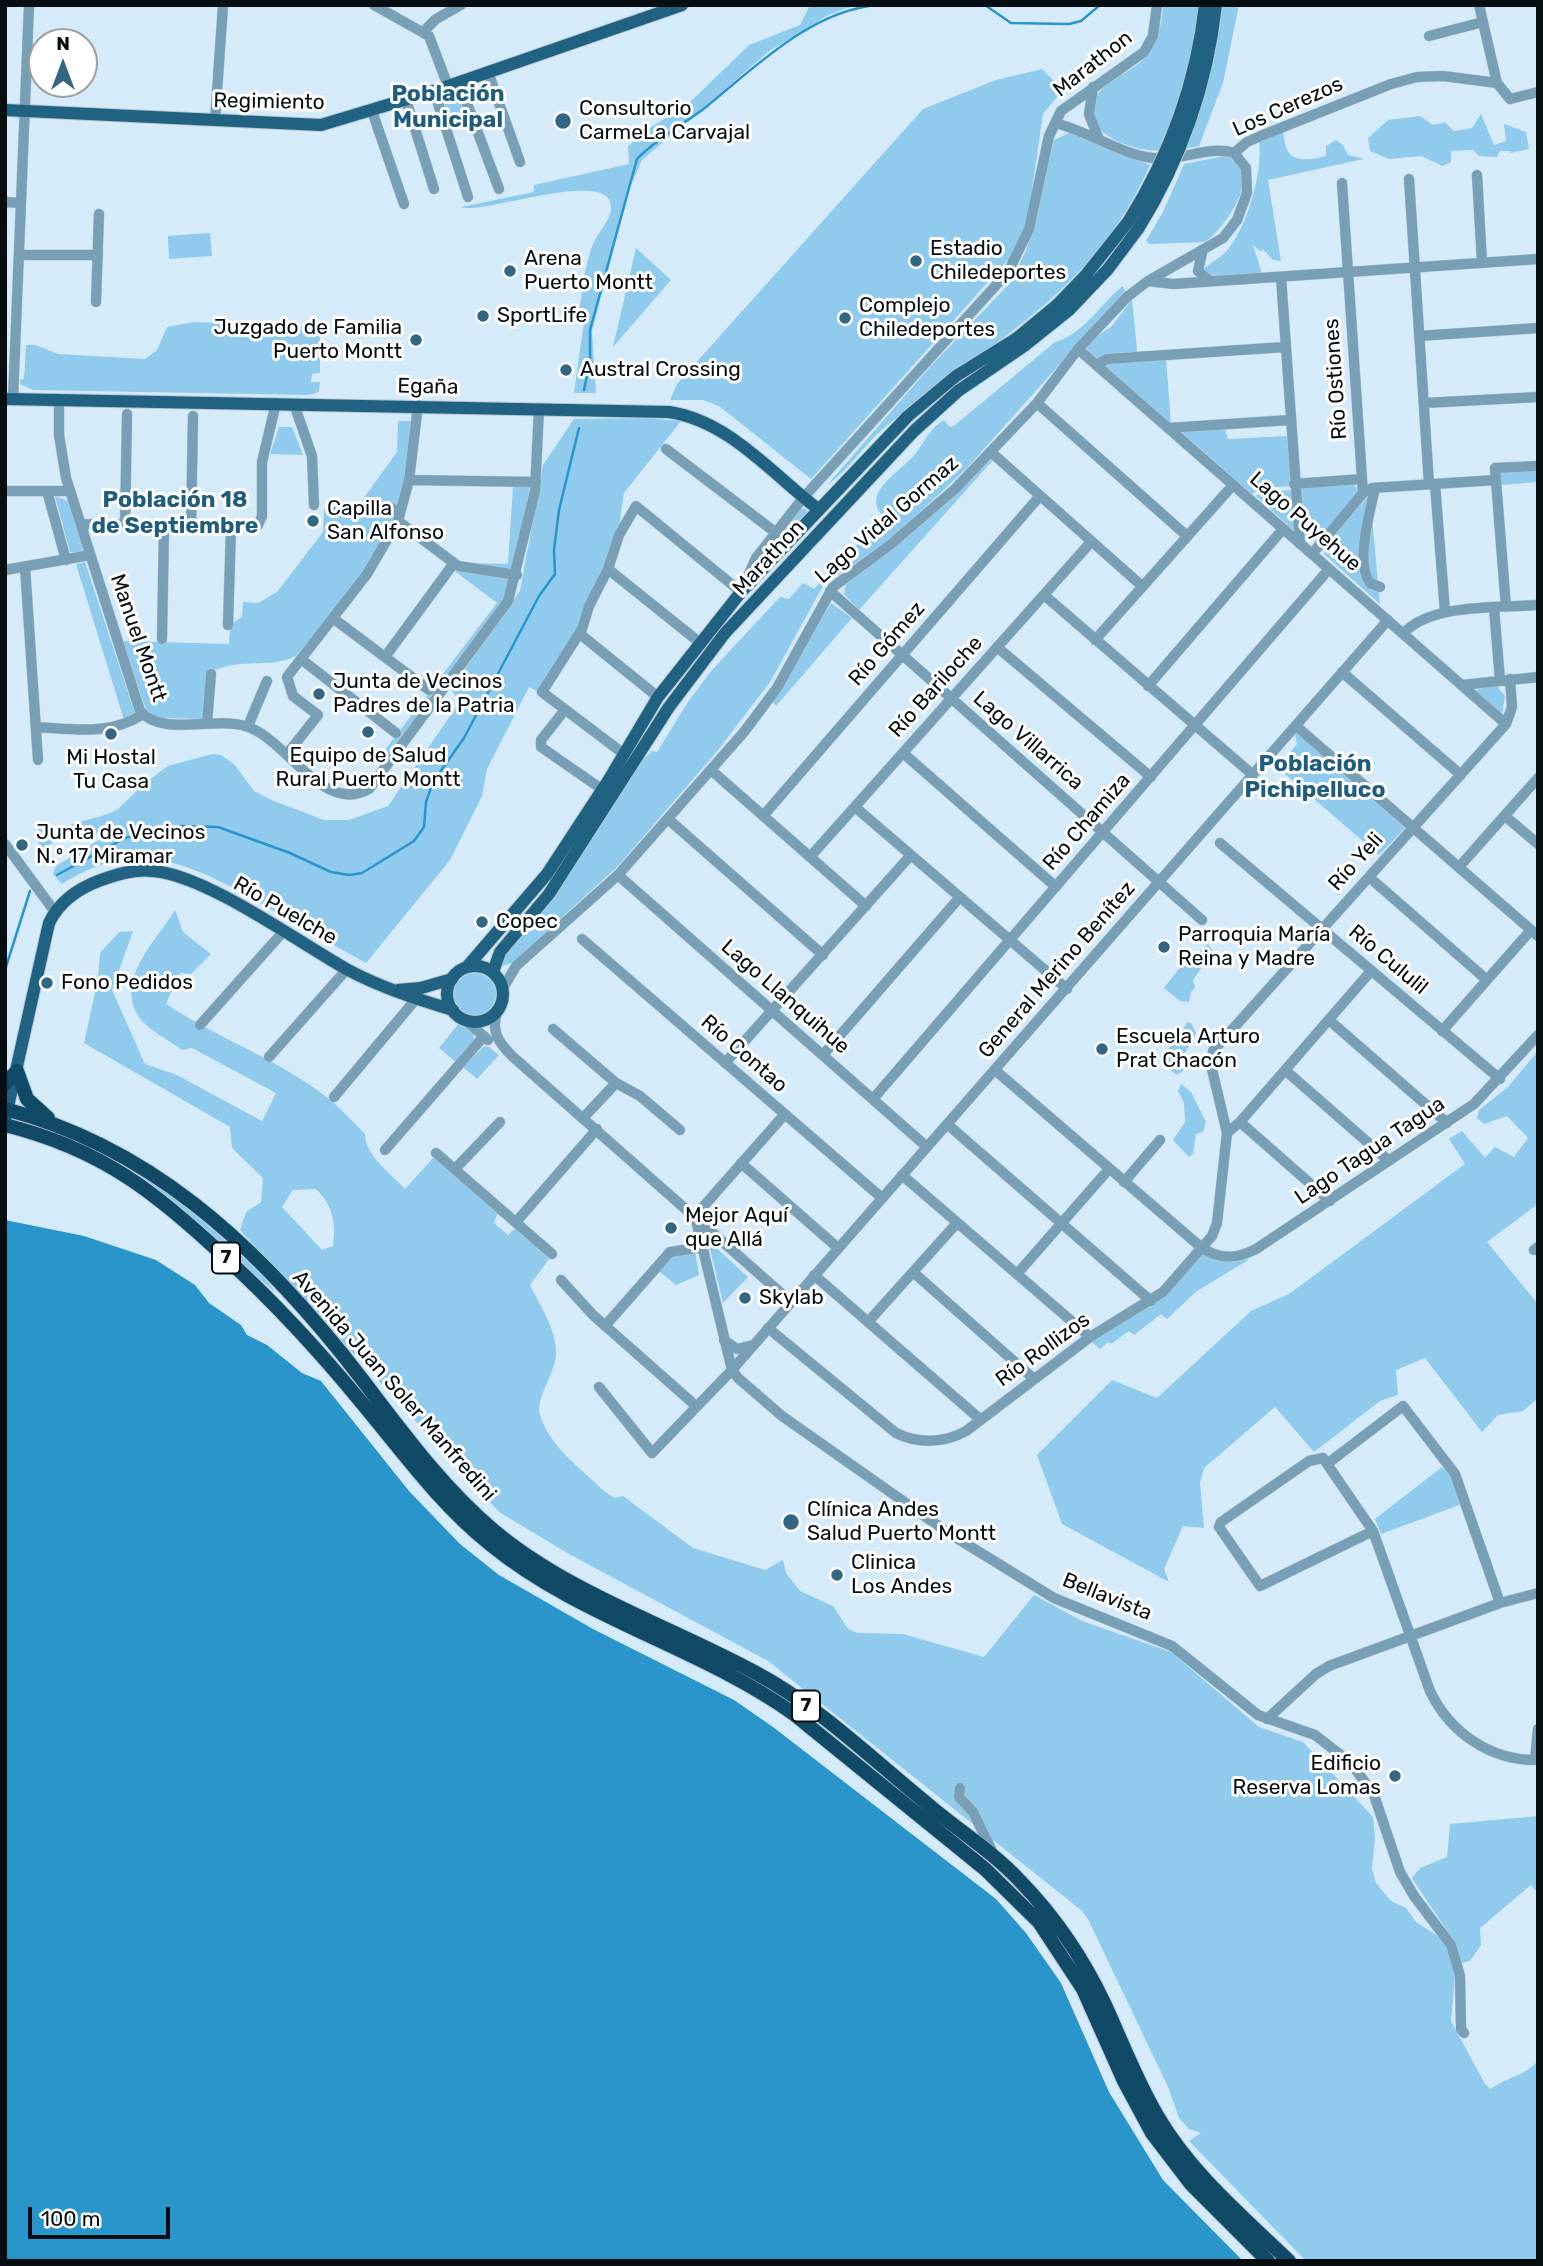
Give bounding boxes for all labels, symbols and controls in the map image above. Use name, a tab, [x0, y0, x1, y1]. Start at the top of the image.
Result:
street label: Marathon	[1048, 25, 1138, 103]
north arrow	[28, 28, 98, 98]
text: N	[56, 32, 70, 55]
street label: Los Cerezos	[1229, 71, 1347, 143]
district label: Población Municipal	[391, 80, 505, 134]
street label: Regimiento	[213, 88, 325, 116]
place label: Consultorio CarmeLa Carvajal	[579, 96, 750, 146]
marker: Consultorio CarmeLa Carvajal	[553, 111, 573, 131]
place label: Estadio Chiledeportes	[930, 236, 1066, 286]
place label: Arena Puerto Montt	[524, 246, 653, 296]
marker: Estadio Chiledeportes	[908, 253, 924, 269]
marker: Arena Puerto Montt	[502, 263, 518, 279]
place label: Complejo Chiledeportes	[859, 293, 995, 343]
place label: SportLife	[497, 303, 587, 329]
marker: SportLife	[475, 308, 491, 324]
marker: Complejo Chiledeportes	[837, 310, 853, 326]
place label: Juzgado de Familia Puerto Montt	[214, 315, 402, 365]
street label: Río Ostiones	[1319, 318, 1353, 440]
marker: Juzgado de Familia Puerto Montt	[408, 332, 424, 348]
place label: Austral Crossing	[580, 357, 741, 383]
marker: Austral Crossing	[558, 362, 574, 378]
street label: Egaña	[397, 374, 459, 400]
street label: Lago Vidal Gormaz	[810, 451, 964, 589]
street label: Lago Puyehue	[1244, 467, 1366, 577]
district label: Población 18 de Septiembre	[92, 486, 258, 540]
place label: Capilla San Alfonso	[327, 496, 444, 546]
marker: Capilla San Alfonso	[305, 513, 321, 529]
street label: Marathon	[728, 515, 810, 601]
street label: Manuel Montt	[104, 571, 172, 705]
street label: Río Gómez	[844, 597, 930, 691]
street label: Río Bariloche	[884, 631, 988, 743]
place label: Junta de Vecinos Padres de la Patria	[333, 669, 515, 719]
marker: Junta de Vecinos Padres de la Patria	[311, 686, 327, 702]
street label: Lago Villarrica	[968, 686, 1088, 796]
marker: Equipo de Salud Rural Puerto Montt	[360, 724, 376, 740]
marker: Mi Hostal Tu Casa	[103, 726, 119, 742]
place label: Equipo de Salud Rural Puerto Montt	[275, 743, 461, 793]
place label: Mi Hostal Tu Casa	[66, 745, 156, 795]
district label: Población Pichipelluco	[1245, 750, 1385, 804]
street label: Río Chamiza	[1038, 768, 1136, 876]
place label: Junta de Vecinos N.º 17 Miramar	[36, 820, 205, 870]
street label: Río Yeli	[1323, 828, 1389, 896]
marker: Junta de Vecinos N.º 17 Miramar	[14, 837, 30, 853]
street label: Río Puelche	[229, 871, 341, 951]
street label: General Merino Benítez	[973, 877, 1141, 1063]
place label: Copec	[496, 909, 558, 935]
marker: Copec	[474, 914, 490, 930]
street label: Río Cululil	[1343, 920, 1433, 1000]
place label: Parroquia María Reina y Madre	[1178, 922, 1331, 972]
street label: Lago Llanquihue	[716, 934, 854, 1060]
marker: Parroquia María Reina y Madre	[1156, 939, 1172, 955]
place label: Fono Pedidos	[61, 970, 193, 996]
marker: Fono Pedidos	[39, 975, 55, 991]
street label: Río Contao	[696, 1010, 792, 1098]
place label: Escuela Arturo Prat Chacón	[1116, 1024, 1260, 1074]
marker: Escuela Arturo Prat Chacón	[1094, 1041, 1110, 1057]
street label: Lago Tagua Tagua	[1290, 1091, 1450, 1211]
place label: Mejor Aquí que Allá	[685, 1203, 788, 1253]
marker: Mejor Aquí que Allá	[663, 1220, 679, 1236]
road number: 7	[212, 1242, 240, 1274]
street label: Avenida Juan Soler Manfredini	[287, 1265, 501, 1507]
place label: Skylab	[759, 1285, 824, 1311]
marker: Skylab	[737, 1290, 753, 1306]
street label: Río Rollizos	[991, 1307, 1095, 1393]
place label: Clínica Andes Salud Puerto Montt	[807, 1497, 996, 1547]
marker: Clínica Andes Salud Puerto Montt	[781, 1512, 801, 1532]
place label: Clinica Los Andes	[851, 1550, 952, 1600]
marker: Clinica Los Andes	[829, 1567, 845, 1583]
street label: Bellavista	[1058, 1568, 1156, 1626]
road number: 7	[792, 1690, 820, 1722]
place label: Edificio Reserva Lomas	[1233, 1751, 1381, 1801]
marker: Edificio Reserva Lomas	[1387, 1768, 1403, 1784]
scale bar	[32, 2192, 173, 2236]
text: 100 m	[41, 2206, 100, 2231]

